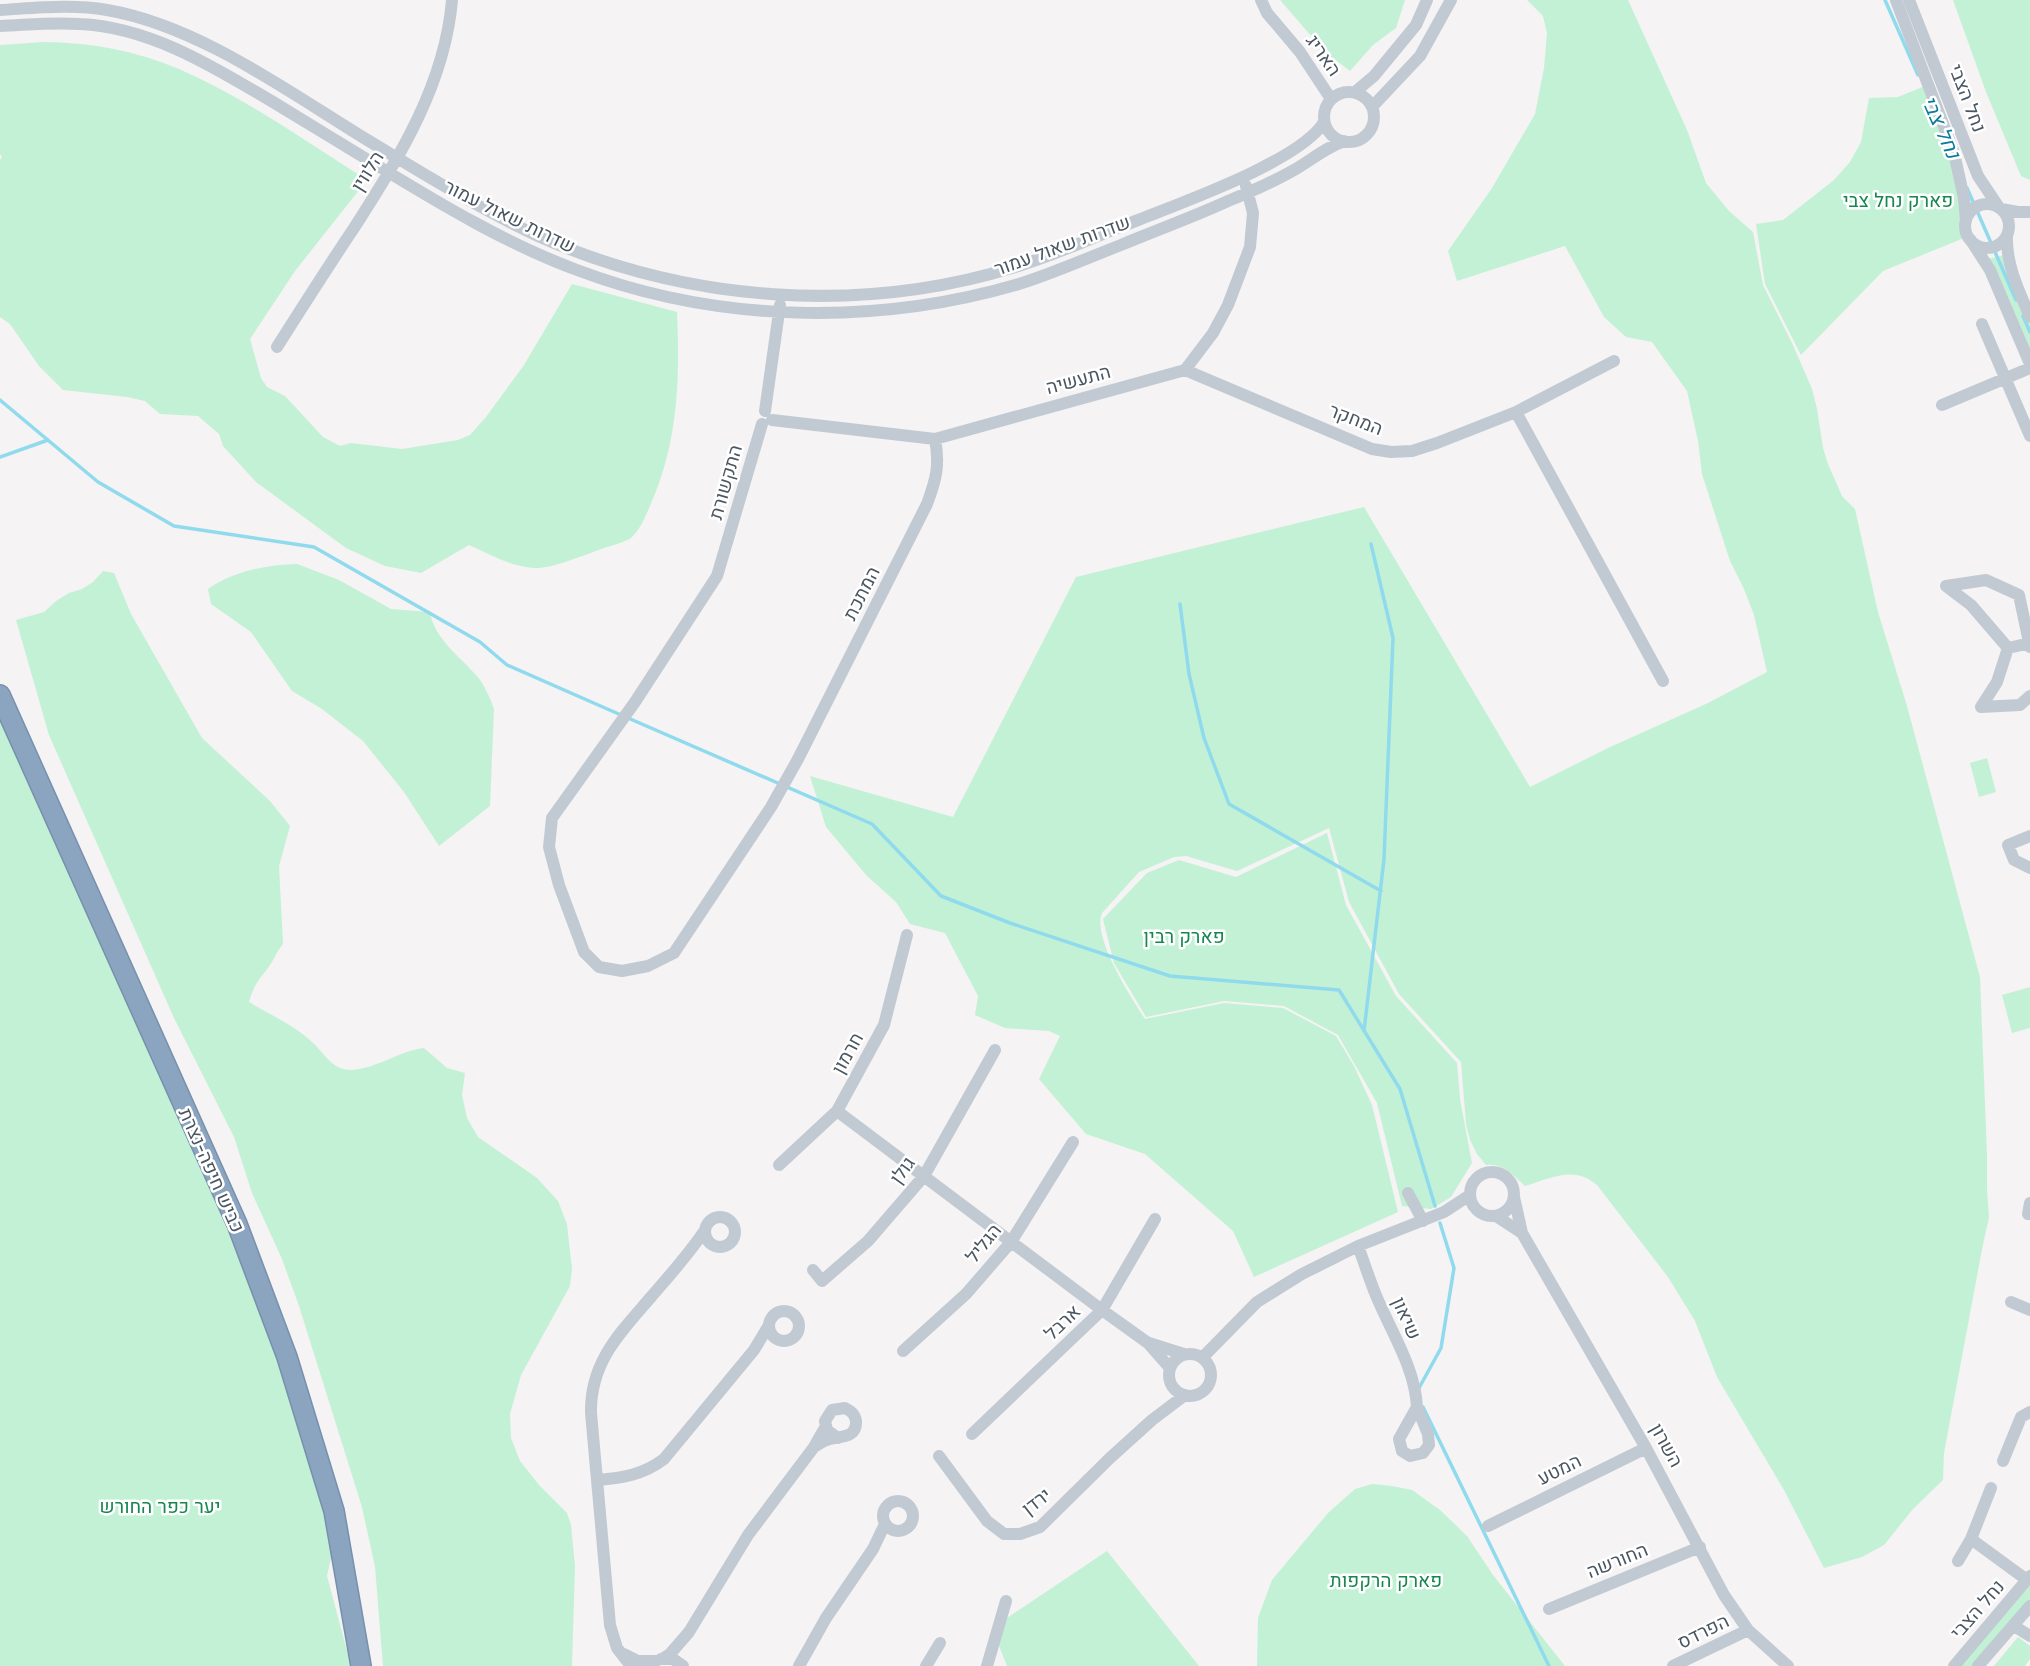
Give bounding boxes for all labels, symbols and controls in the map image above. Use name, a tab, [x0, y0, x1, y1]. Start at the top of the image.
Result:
street label: האריג	[1301, 30, 1346, 81]
street label: נחל הצבי	[1944, 61, 1991, 135]
water label: נחל צבי	[1917, 92, 1967, 163]
street label: הלווין	[346, 147, 389, 196]
street label: שדרות שאול עמור	[440, 175, 579, 258]
park label: פארק נחל צבי	[1843, 189, 1953, 212]
street label: שדרות שאול עמור	[991, 210, 1133, 281]
street label: התעשיה	[1043, 360, 1113, 399]
street label: המחקר	[1326, 399, 1386, 440]
street label: התקשורת	[704, 442, 747, 522]
street label: המתכת	[838, 563, 885, 624]
park label: פארק רבין	[1143, 925, 1225, 948]
street label: חרמון	[827, 1028, 868, 1078]
street label: כביש חיפה-נצרת	[174, 1104, 249, 1236]
street label: גולן	[885, 1152, 920, 1188]
street label: הגליל	[961, 1219, 1006, 1268]
street label: שיאון	[1387, 1293, 1426, 1343]
street label: ארבל	[1040, 1300, 1085, 1345]
street label: השרון	[1645, 1419, 1688, 1471]
street label: המטע	[1534, 1449, 1585, 1490]
street label: ירדן	[1017, 1483, 1055, 1520]
park label: יער כפר החורש	[100, 1495, 220, 1518]
street label: החורשה	[1583, 1538, 1651, 1583]
park label: פארק הרקפות	[1330, 1569, 1442, 1592]
street label: נחל הצבי	[1945, 1575, 2009, 1644]
street label: הפרדס	[1674, 1609, 1733, 1654]

